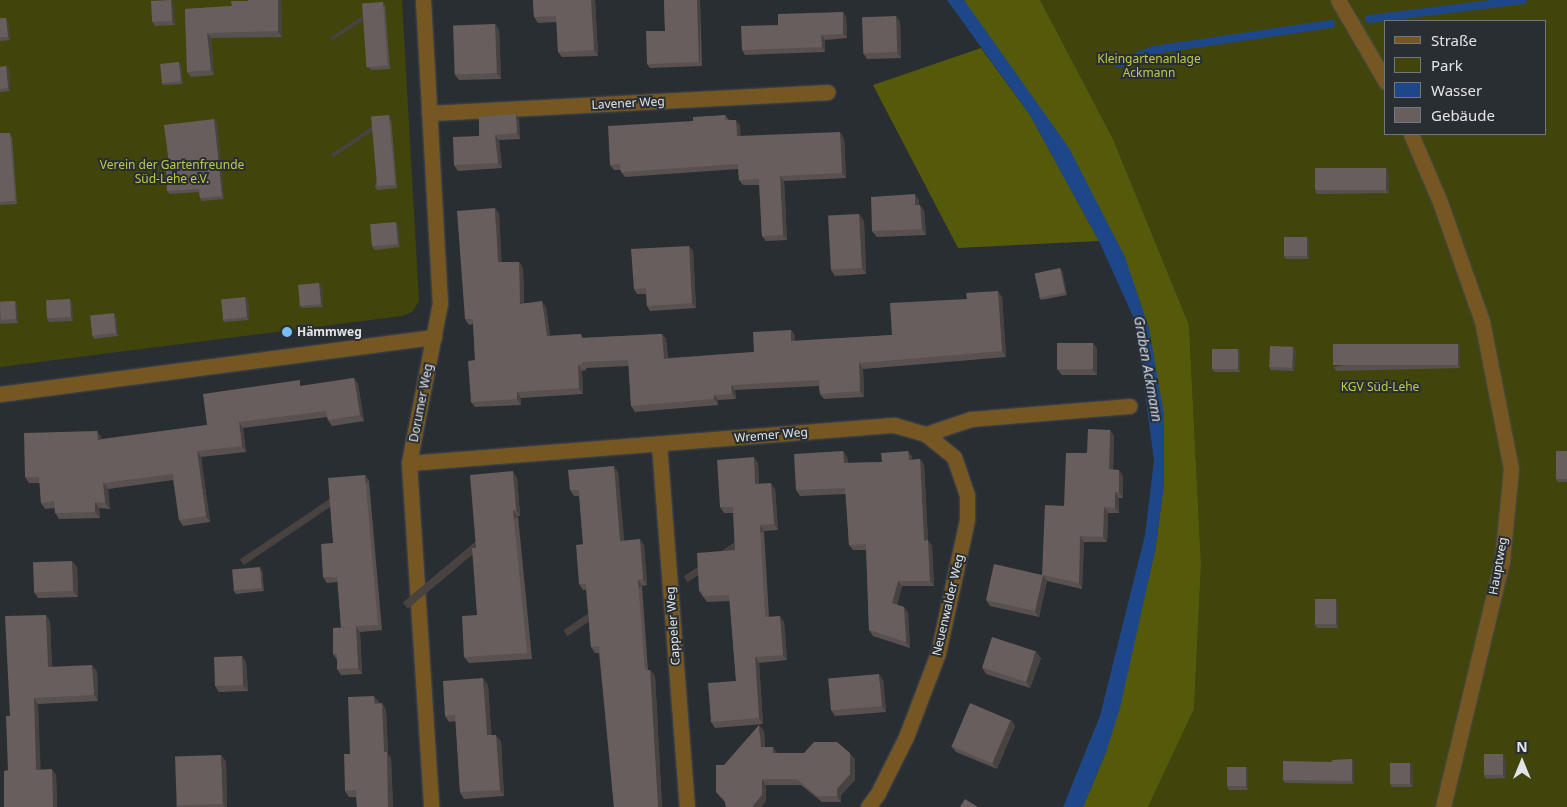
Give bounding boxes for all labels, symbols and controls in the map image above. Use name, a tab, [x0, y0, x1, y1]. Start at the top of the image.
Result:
legend	[1384, 20, 1547, 135]
text: Straße	[1431, 30, 1477, 50]
park label: Kleingartenanlage Ackmann	[1097, 52, 1201, 80]
text: Park	[1431, 55, 1463, 75]
text: Wasser	[1431, 80, 1482, 100]
street label: Lavener Weg	[591, 94, 665, 112]
text: Gebäude	[1431, 105, 1495, 125]
park label: Verein der Gartenfreunde Süd-Lehe e.V.	[100, 158, 244, 186]
water label: Graben Ackmann	[1130, 315, 1166, 423]
place label: Hämmweg	[297, 325, 362, 339]
marker: Hämmweg	[281, 326, 293, 338]
street label: Dorumer Weg	[406, 363, 436, 443]
park label: KGV Süd-Lehe	[1341, 380, 1419, 394]
street label: Wremer Weg	[734, 425, 808, 445]
street label: Hauptweg	[1486, 536, 1510, 596]
street label: Neuenwalder Weg	[929, 553, 967, 657]
street label: Cappeler Weg	[663, 586, 683, 666]
north arrow	[1497, 737, 1547, 787]
text: N	[1516, 737, 1528, 756]

